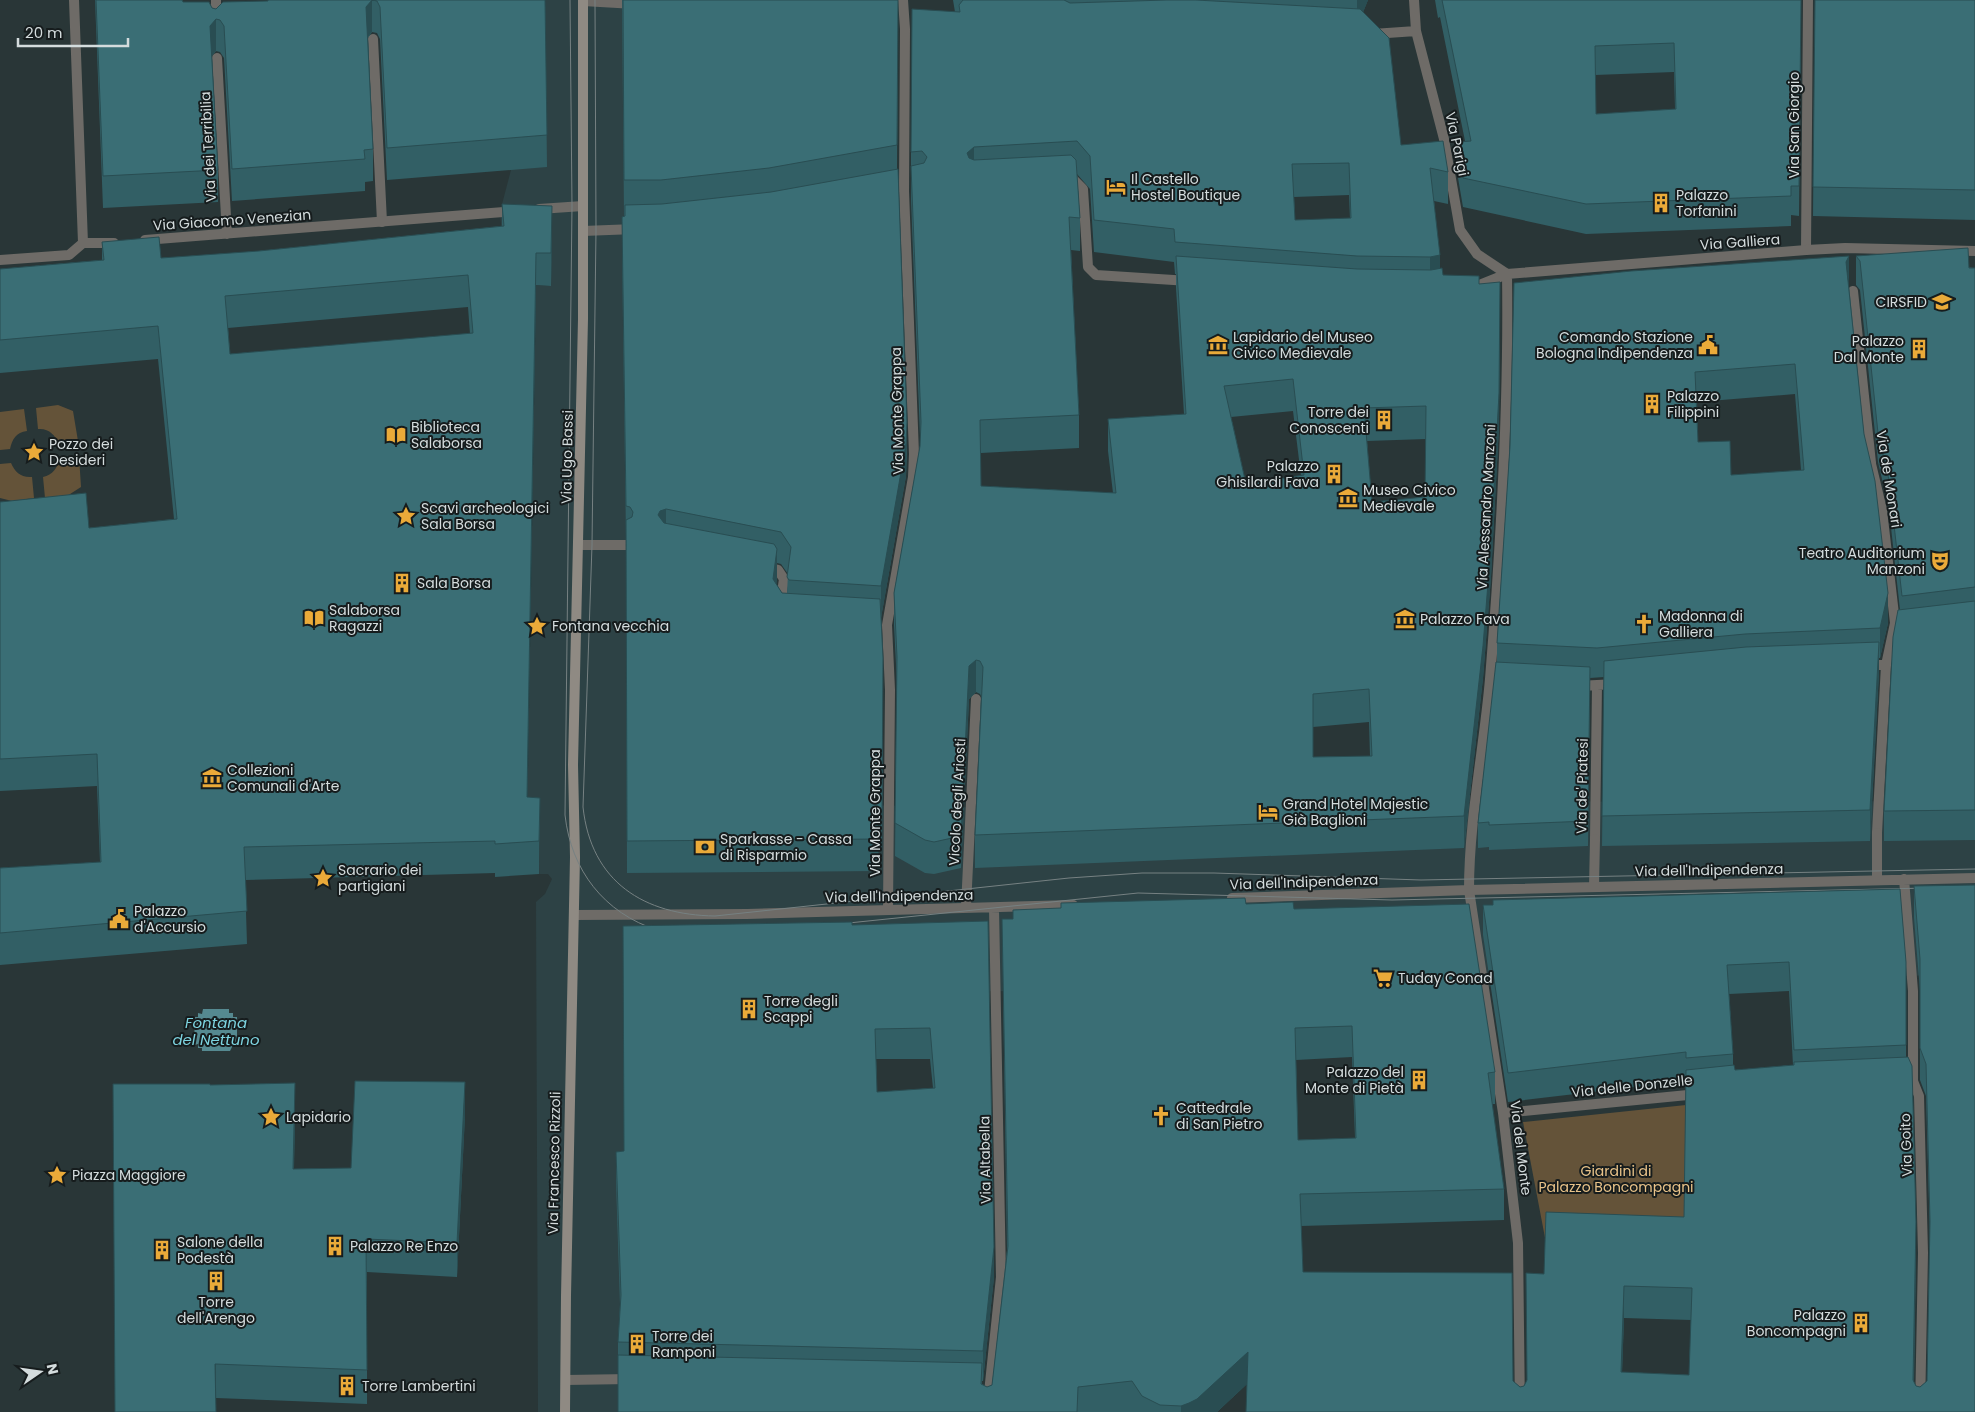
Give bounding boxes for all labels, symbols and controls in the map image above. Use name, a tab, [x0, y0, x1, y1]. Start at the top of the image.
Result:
scale bar	[18, 15, 128, 47]
text: 20 m	[25, 22, 63, 43]
street label: Via San Giorgio	[1784, 72, 1804, 178]
street label: Via dei Terribilia	[195, 91, 221, 203]
street label: Via Parigi	[1440, 110, 1474, 178]
place label: Il Castello Hostel Boutique	[1131, 169, 1240, 205]
hotel icon: Il Castello Hostel Boutique	[1105, 176, 1127, 198]
place label: Palazzo Torfanini	[1676, 185, 1737, 221]
building icon: Palazzo Torfanini	[1650, 192, 1672, 214]
street label: Via Giacomo Venezian	[152, 204, 312, 236]
street label: Via Galliera	[1699, 229, 1781, 255]
school or university icon: CIRSFID	[1931, 291, 1953, 313]
place label: CIRSFID	[1876, 292, 1927, 312]
place label: Lapidario del Museo Civico Medievale	[1233, 327, 1373, 363]
place label: Comando Stazione Bologna Indipendenza	[1536, 327, 1693, 363]
place label: Palazzo Dal Monte	[1834, 331, 1904, 367]
museum icon: Lapidario del Museo Civico Medievale	[1207, 334, 1229, 356]
public building icon: Comando Stazione Bologna Indipendenza	[1697, 334, 1719, 356]
building icon: Palazzo Dal Monte	[1908, 338, 1930, 360]
street label: Via Monte Grappa	[886, 347, 908, 475]
place label: Palazzo Filippini	[1667, 386, 1719, 422]
building icon: Palazzo Filippini	[1641, 393, 1663, 415]
place label: Torre dei Conoscenti	[1289, 402, 1369, 438]
building icon: Torre dei Conoscenti	[1373, 409, 1395, 431]
street label: Via Ugo Bassi	[556, 410, 578, 504]
place label: Biblioteca Salaborsa	[411, 417, 482, 453]
street label: Via Alessandro Manzoni	[1472, 423, 1500, 591]
library icon: Biblioteca Salaborsa	[385, 424, 407, 446]
street label: Via de' Monari	[1871, 429, 1907, 529]
place label: Pozzo dei Desideri	[49, 434, 113, 470]
place icon: Pozzo dei Desideri	[23, 441, 45, 463]
place label: Palazzo Ghisilardi Fava	[1216, 456, 1319, 492]
building icon: Palazzo Ghisilardi Fava	[1323, 463, 1345, 485]
place label: Museo Civico Medievale	[1363, 480, 1456, 516]
museum icon: Museo Civico Medievale	[1337, 487, 1359, 509]
place label: Scavi archeologici Sala Borsa	[421, 498, 549, 534]
place icon: Scavi archeologici Sala Borsa	[395, 505, 417, 527]
place label: Teatro Auditorium Manzoni	[1799, 543, 1925, 579]
theatre icon: Teatro Auditorium Manzoni	[1929, 550, 1951, 572]
building icon: Sala Borsa	[391, 572, 413, 594]
place label: Sala Borsa	[417, 573, 491, 593]
place label: Salaborsa Ragazzi	[329, 600, 400, 636]
place label: Madonna di Galliera	[1659, 606, 1743, 642]
library icon: Salaborsa Ragazzi	[303, 607, 325, 629]
museum icon: Palazzo Fava	[1394, 608, 1416, 630]
place label: Palazzo Fava	[1420, 609, 1510, 629]
church icon: Madonna di Galliera	[1633, 613, 1655, 635]
place icon: Fontana vecchia	[526, 615, 548, 637]
place label: Fontana vecchia	[552, 616, 669, 636]
street label: Vicolo degli Ariosti	[944, 738, 970, 866]
street label: Via de' Piatesi	[1571, 738, 1593, 834]
street label: Via Monte Grappa	[865, 749, 885, 877]
place label: Collezioni Comunali d'Arte	[227, 760, 340, 796]
museum icon: Collezioni Comunali d'Arte	[201, 767, 223, 789]
place label: Grand Hotel Majestic Già Baglioni	[1283, 794, 1428, 830]
hotel icon: Grand Hotel Majestic Già Baglioni	[1257, 801, 1279, 823]
place label: Sparkasse - Cassa di Risparmio	[720, 829, 852, 865]
bank icon: Sparkasse - Cassa di Risparmio	[694, 836, 716, 858]
street label: Via dell'Indipendenza	[1634, 859, 1784, 881]
place label: Sacrario dei partigiani	[338, 860, 422, 896]
place icon: Sacrario dei partigiani	[312, 867, 334, 889]
street label: Via dell'Indipendenza	[1229, 869, 1379, 895]
street label: Via dell'Indipendenza	[824, 885, 974, 907]
place label: Palazzo d'Accursio	[134, 901, 206, 937]
public building icon: Palazzo d'Accursio	[108, 908, 130, 930]
supermarket icon: Tuday Conad	[1372, 967, 1394, 989]
place label: Tuday Conad	[1398, 968, 1493, 988]
place label: Torre degli Scappi	[764, 991, 838, 1027]
building icon: Torre degli Scappi	[738, 998, 760, 1020]
water label: Fontana del Nettuno	[172, 1012, 260, 1050]
place label: Palazzo del Monte di Pietà	[1305, 1062, 1404, 1098]
building icon: Palazzo del Monte di Pietà	[1408, 1069, 1430, 1091]
street label: Via delle Donzelle	[1570, 1070, 1694, 1102]
street label: Via Francesco Rizzoli	[543, 1091, 565, 1235]
place label: Cattedrale di San Pietro	[1176, 1098, 1263, 1134]
street label: Via del Monte	[1505, 1100, 1537, 1197]
church icon: Cattedrale di San Pietro	[1150, 1105, 1172, 1127]
place icon: Lapidario	[260, 1106, 282, 1128]
place label: Lapidario	[286, 1107, 351, 1127]
street label: Via Goito	[1895, 1113, 1917, 1177]
street label: Via Altabella	[974, 1116, 996, 1204]
park label: Giardini di Palazzo Boncompagni	[1538, 1161, 1694, 1197]
place icon: Piazza Maggiore	[46, 1164, 68, 1186]
place label: Piazza Maggiore	[72, 1165, 186, 1185]
place label: Salone della Podestà	[177, 1232, 263, 1268]
building icon: Palazzo Re Enzo	[324, 1235, 346, 1257]
place label: Palazzo Re Enzo	[350, 1236, 458, 1256]
building icon: Salone della Podestà	[151, 1239, 173, 1261]
building icon: Torre dell'Arengo	[205, 1270, 227, 1292]
place label: Torre dell'Arengo	[177, 1292, 255, 1328]
place label: Palazzo Boncompagni	[1747, 1305, 1846, 1341]
building icon: Palazzo Boncompagni	[1850, 1312, 1872, 1334]
place label: Torre dei Ramponi	[652, 1326, 715, 1362]
building icon: Torre dei Ramponi	[626, 1333, 648, 1355]
north arrow	[15, 1347, 65, 1397]
text: N	[42, 1362, 64, 1376]
building icon: Torre Lambertini	[336, 1375, 358, 1397]
place label: Torre Lambertini	[362, 1376, 476, 1396]

